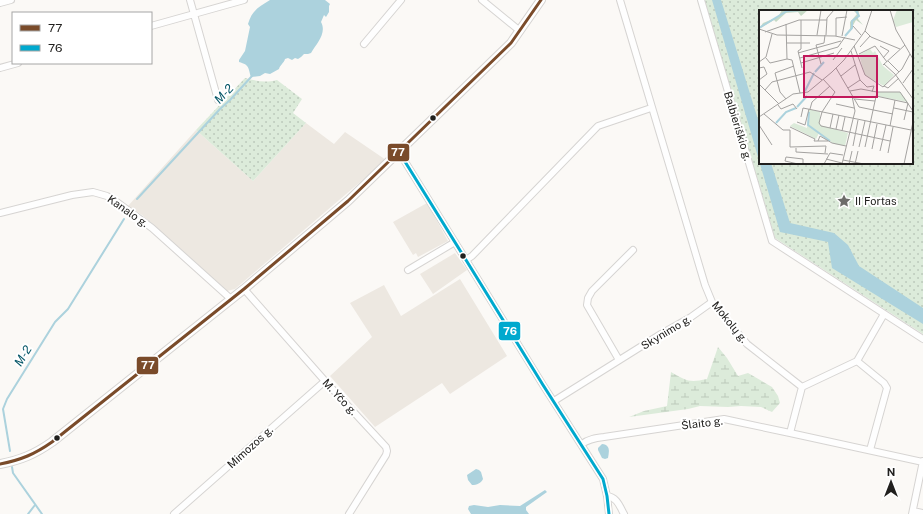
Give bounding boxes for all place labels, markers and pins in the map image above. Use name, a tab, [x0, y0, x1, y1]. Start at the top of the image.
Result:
unlabelled marker	[428, 113, 438, 123]
place icon: II Fortas	[836, 193, 852, 209]
place label: II Fortas	[855, 195, 897, 207]
unlabelled marker	[458, 251, 468, 261]
unlabelled marker	[52, 433, 62, 443]

